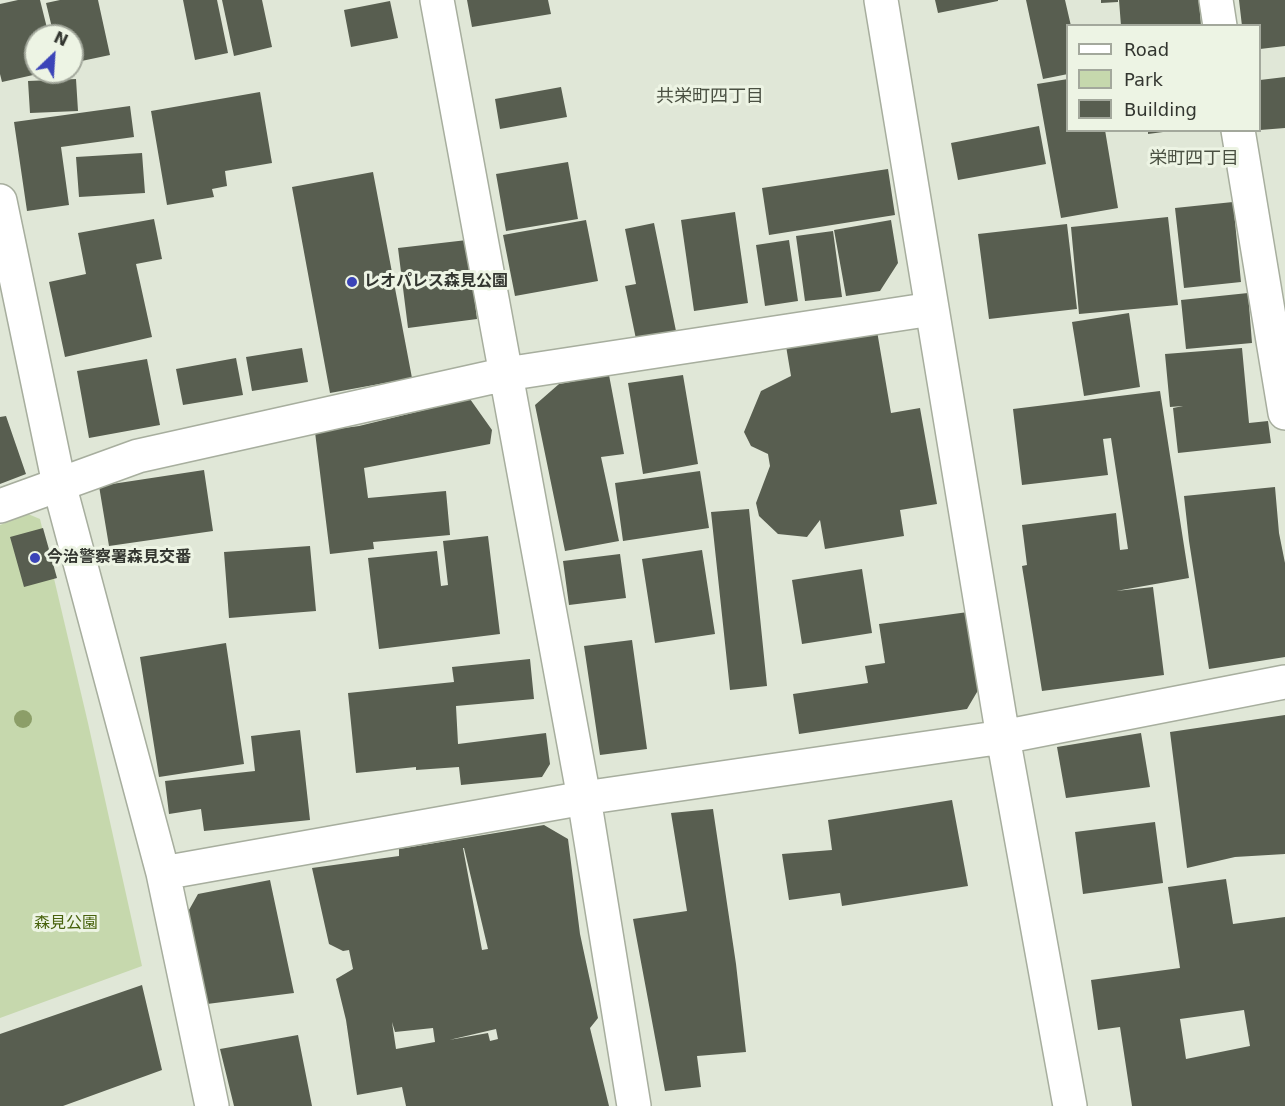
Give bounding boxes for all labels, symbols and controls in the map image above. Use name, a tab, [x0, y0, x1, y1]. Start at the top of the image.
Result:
north arrow	[24, 24, 84, 84]
legend	[1066, 24, 1261, 132]
text: N	[51, 28, 71, 50]
text: Road	[1124, 39, 1169, 60]
text: Park	[1124, 69, 1163, 90]
district label: 共栄町四丁目	[656, 86, 764, 108]
text: Building	[1124, 99, 1197, 120]
district label: 栄町四丁目	[1149, 148, 1239, 170]
place label: レオパレス森見公園	[364, 272, 508, 292]
marker: レオパレス森見公園	[345, 275, 359, 289]
place label: 今治警察署森見交番	[47, 548, 191, 568]
marker: 今治警察署森見交番	[28, 551, 42, 565]
park label: 森見公園	[34, 914, 98, 934]

